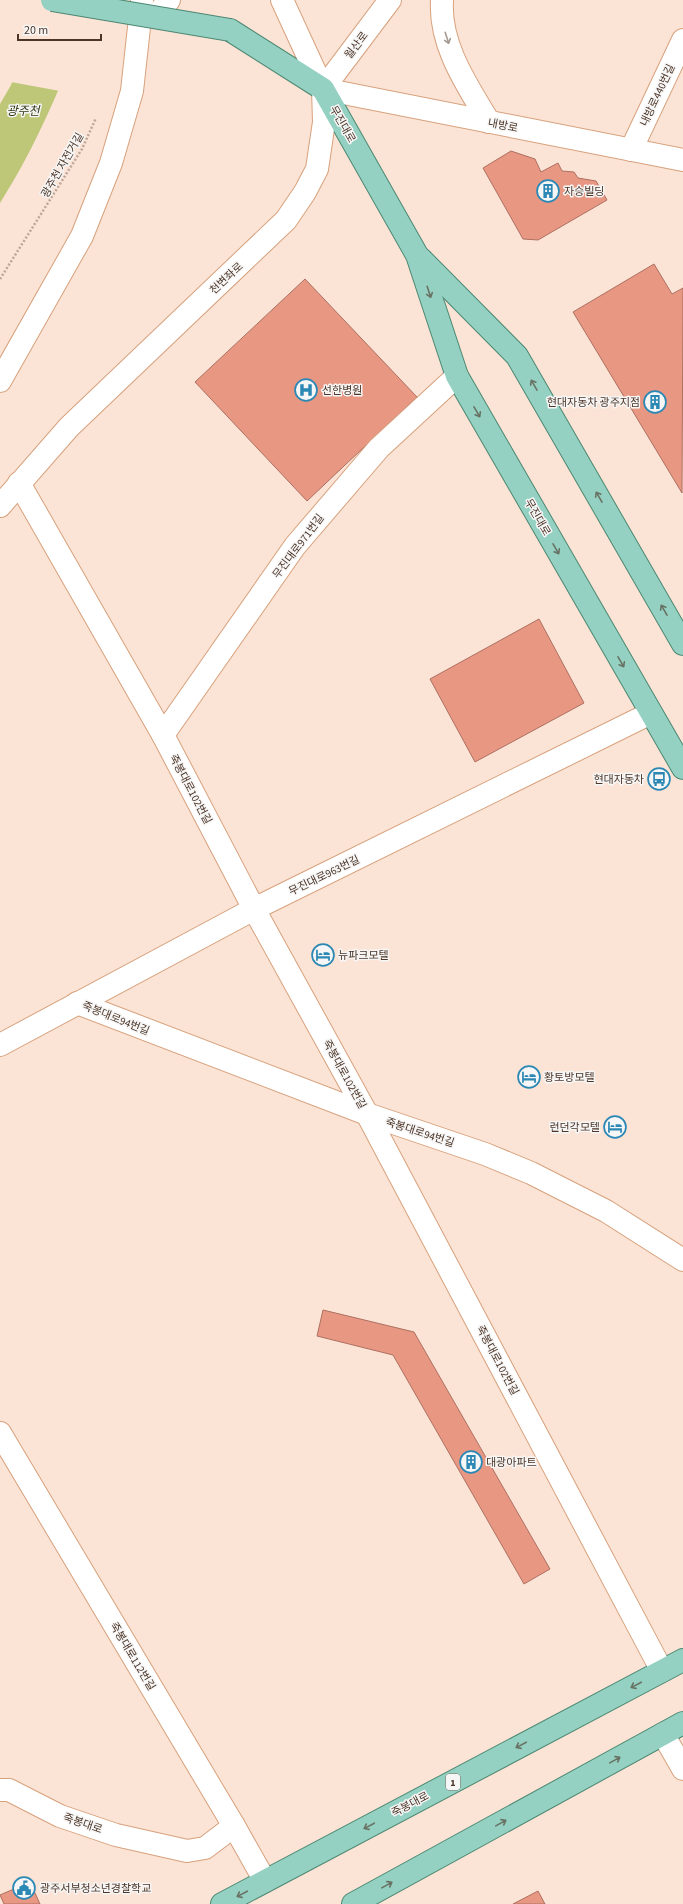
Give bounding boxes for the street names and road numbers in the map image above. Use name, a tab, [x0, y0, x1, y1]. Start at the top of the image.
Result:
street label: 월산로	[341, 29, 372, 62]
street label: 내방로440번길	[636, 62, 678, 129]
street label: 무진대로	[326, 103, 359, 146]
street label: 내방로	[487, 115, 519, 136]
street label: 광주천 자전거길	[38, 130, 87, 201]
street label: 천변좌로	[206, 259, 246, 298]
street label: 무진대로	[521, 496, 554, 539]
street label: 무진대로971번길	[269, 511, 328, 582]
street label: 죽봉대로102번길	[166, 752, 215, 827]
street label: 무진대로963번길	[286, 852, 362, 899]
street label: 죽봉대로94번길	[80, 998, 152, 1039]
street label: 죽봉대로102번길	[319, 1037, 370, 1112]
street label: 죽봉대로94번길	[383, 1114, 456, 1151]
street label: 죽봉대로102번길	[473, 1323, 522, 1398]
street label: 죽봉대로112번길	[106, 1619, 159, 1693]
road number: 1	[446, 1774, 460, 1790]
street label: 죽봉대로	[389, 1788, 432, 1821]
street label: 죽봉대로	[61, 1810, 104, 1837]

